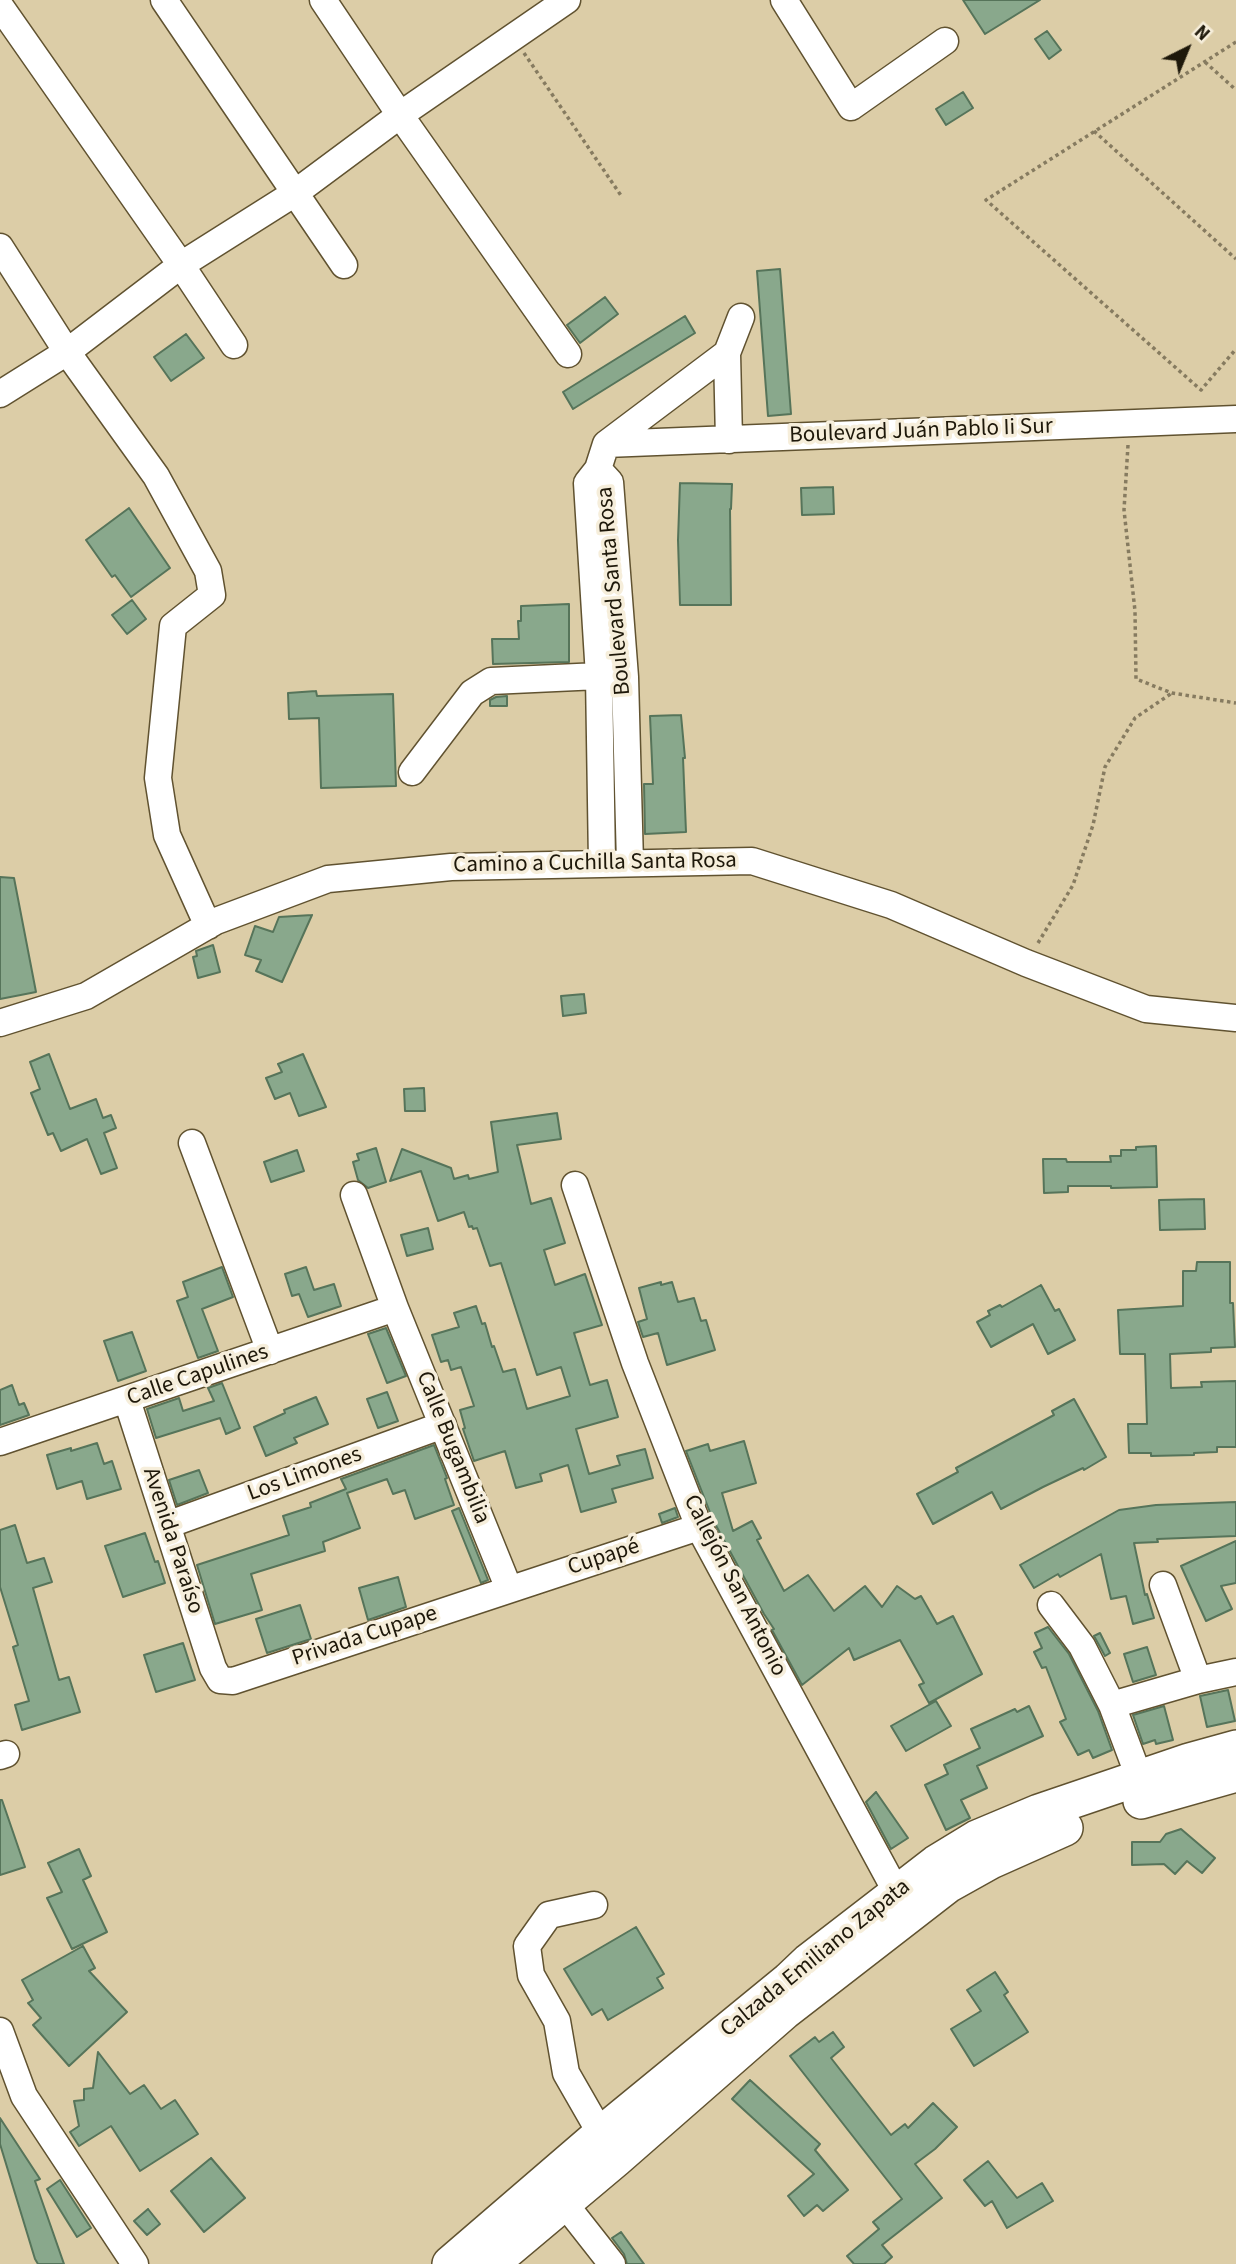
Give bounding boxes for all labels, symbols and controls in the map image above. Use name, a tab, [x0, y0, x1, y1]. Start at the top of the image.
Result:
north arrow	[1152, 14, 1222, 84]
text: N	[1188, 19, 1215, 47]
street label: Boulevard Juán Pablo Ii Sur	[789, 414, 1053, 450]
street label: Boulevard Santa Rosa	[592, 486, 638, 696]
street label: Camino a Cuchilla Santa Rosa	[453, 848, 737, 880]
street label: Calle Capulines	[124, 1339, 272, 1413]
street label: Calle Bugambilia	[409, 1368, 495, 1528]
street label: Los Limones	[244, 1442, 366, 1508]
street label: Avenida Paraíso	[135, 1464, 209, 1618]
street label: Callejón San Antonio	[676, 1491, 792, 1681]
street label: Cupapé	[565, 1533, 643, 1583]
street label: Privada Cupape	[289, 1601, 441, 1673]
street label: Calzada Emiliano Zapata	[716, 1874, 916, 2044]

